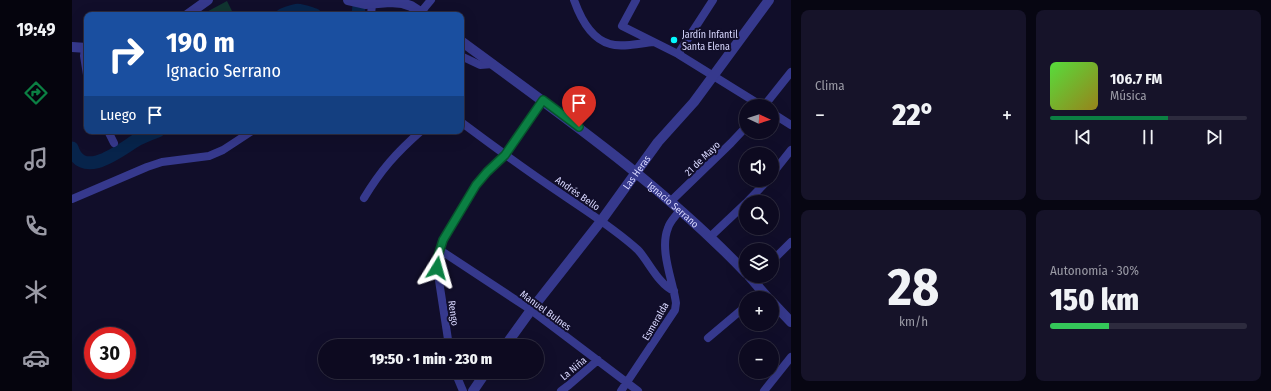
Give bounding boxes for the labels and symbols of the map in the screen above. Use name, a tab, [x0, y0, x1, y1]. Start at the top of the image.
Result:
place label: Jardín Infantil Santa Elena	[682, 28, 738, 53]
marker: Jardín Infantil Santa Elena	[669, 35, 679, 45]
pin	[562, 86, 596, 127]
north arrow	[739, 99, 779, 139]
street label: 21 de Mayo	[682, 139, 723, 179]
street label: Las Heras	[621, 153, 653, 192]
street label: Andrés Bello	[553, 174, 602, 214]
street label: Ignacio Serrano	[645, 180, 701, 231]
position arrow	[416, 247, 458, 289]
street label: Manuel Bulnes	[518, 288, 573, 333]
street label: Rengo	[445, 300, 461, 327]
street label: Esmeralda	[640, 300, 672, 343]
speed limit sign: 30	[84, 327, 136, 379]
street label: La Niña	[558, 354, 589, 383]

